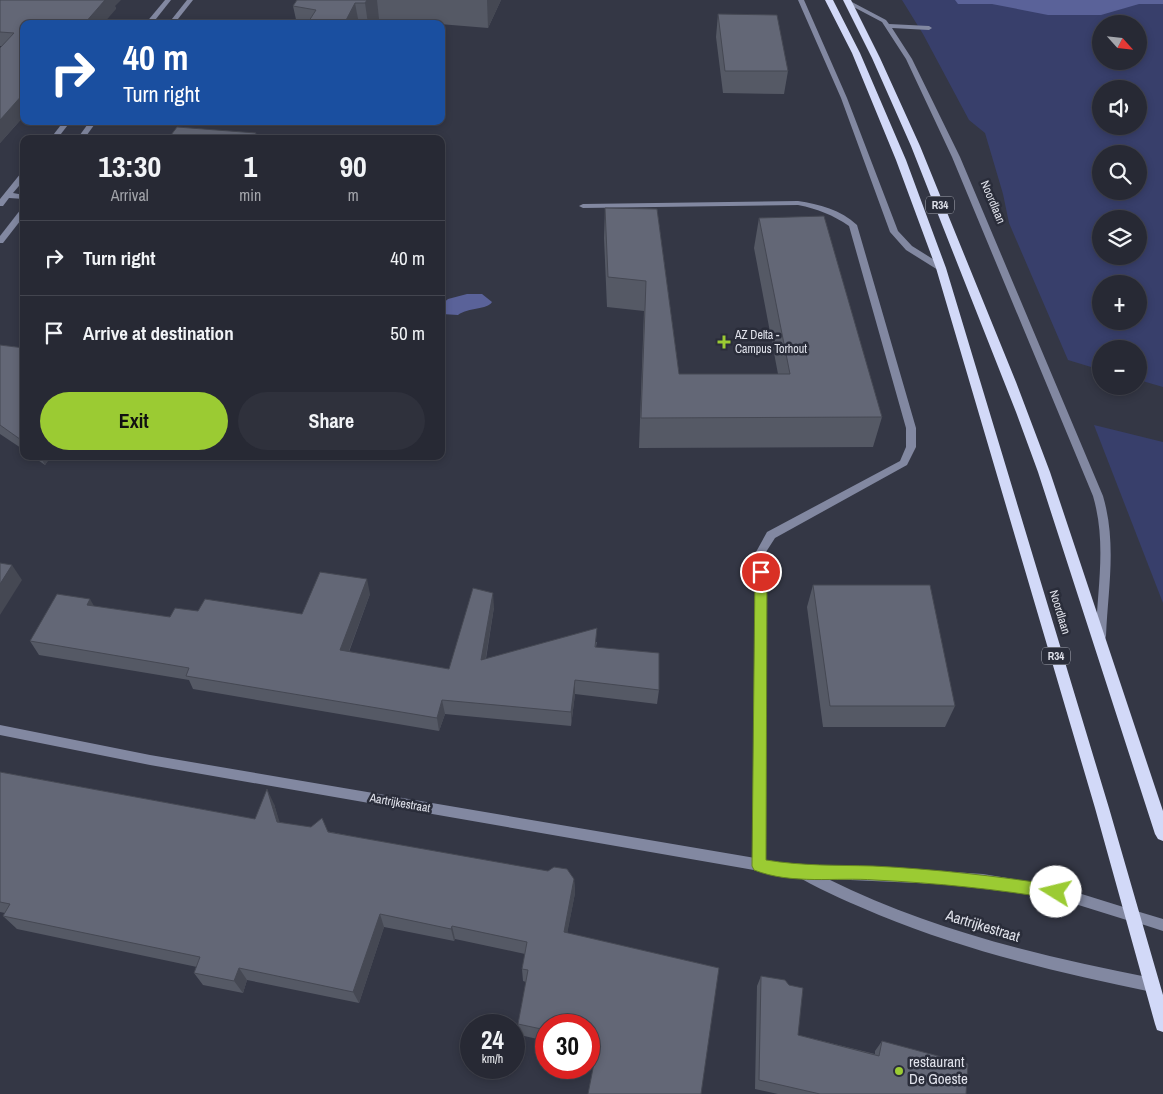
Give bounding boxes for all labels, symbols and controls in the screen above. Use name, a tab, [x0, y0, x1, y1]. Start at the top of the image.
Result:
north arrow	[1092, 15, 1148, 70]
map controls	[1092, 15, 1147, 395]
text: 40 m	[123, 34, 188, 81]
icon: right	[40, 40, 105, 105]
text: Turn right	[123, 79, 200, 109]
button: sound	[1092, 80, 1147, 135]
button: search	[1092, 145, 1147, 200]
text: 13:30	[98, 146, 161, 186]
text: 1	[243, 146, 257, 186]
text: 90	[339, 146, 367, 186]
street label: Noordlaan	[977, 178, 1009, 226]
text: Arrival	[111, 184, 149, 206]
text: min	[239, 184, 261, 206]
text: m	[348, 184, 359, 206]
road number: R34	[926, 196, 954, 214]
button: layers	[1092, 210, 1147, 265]
icon: right	[40, 244, 68, 272]
text: Turn right	[83, 245, 155, 271]
text: 40 m	[390, 245, 425, 271]
button: +	[1092, 275, 1147, 330]
icon: arrive	[40, 319, 68, 347]
text: Arrive at destination	[83, 320, 234, 346]
text: 50 m	[390, 320, 425, 346]
place label: AZ Delta - Campus Torhout	[734, 327, 807, 357]
marker: AZ Delta - Campus Torhout	[717, 335, 731, 349]
button: −	[1092, 340, 1147, 395]
button: Exit	[40, 392, 228, 450]
button: Share	[238, 392, 425, 450]
pin	[740, 551, 782, 593]
icon: arrive	[747, 558, 775, 586]
street label: Noordlaan	[1046, 588, 1074, 636]
road number: R34	[1042, 648, 1070, 664]
street label: Aartrijkestraat	[367, 790, 432, 816]
position arrow	[1029, 865, 1081, 917]
street label: Aartrijkestraat	[943, 904, 1023, 947]
speed limit sign: 30	[535, 1014, 600, 1079]
text: 24	[481, 1023, 504, 1057]
text: km/h	[482, 1051, 503, 1067]
place label: restaurant De Goeste	[909, 1051, 968, 1089]
marker: restaurant De Goeste	[893, 1065, 905, 1077]

